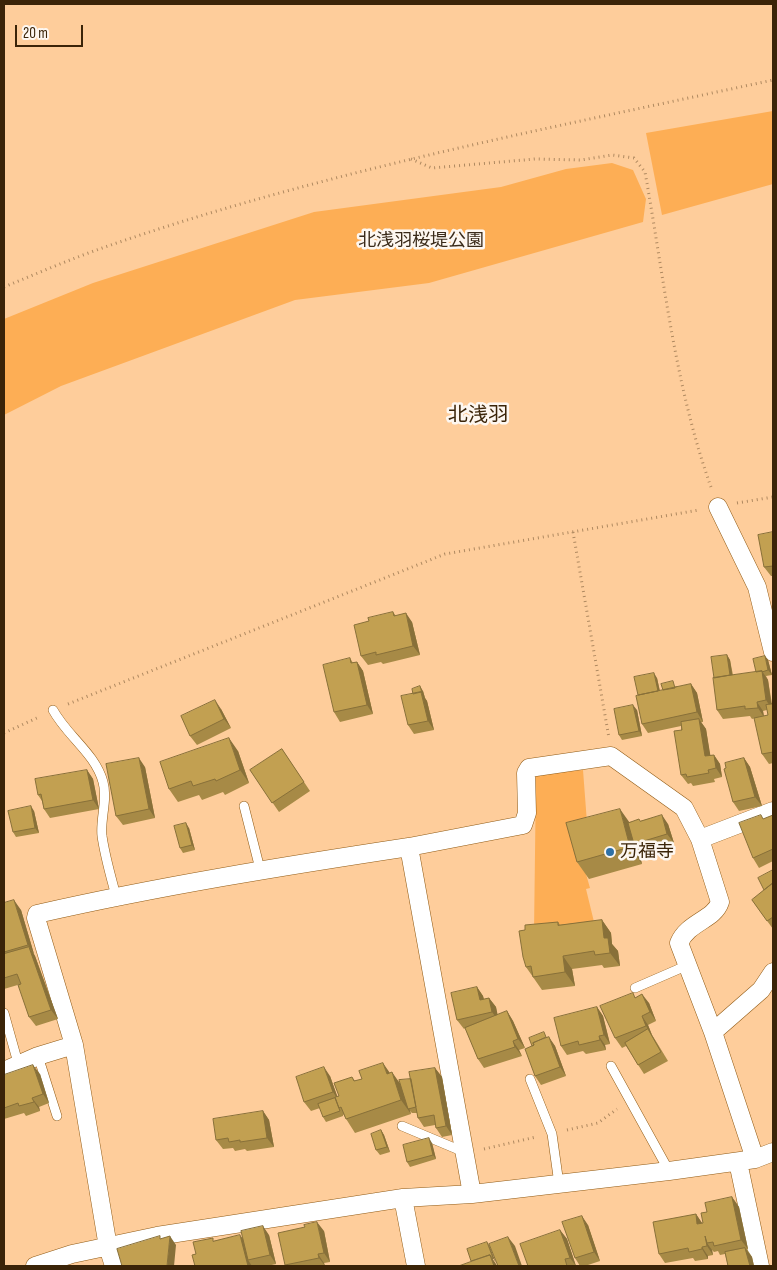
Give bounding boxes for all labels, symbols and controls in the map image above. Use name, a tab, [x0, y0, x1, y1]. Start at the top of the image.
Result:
scale bar	[18, 15, 85, 47]
text: 20 m	[23, 24, 48, 43]
park label: 北浅羽桜堤公園	[358, 230, 484, 252]
district label: 北浅羽	[448, 404, 508, 428]
place label: 万福寺	[620, 841, 674, 863]
marker: 万福寺	[604, 846, 616, 858]

